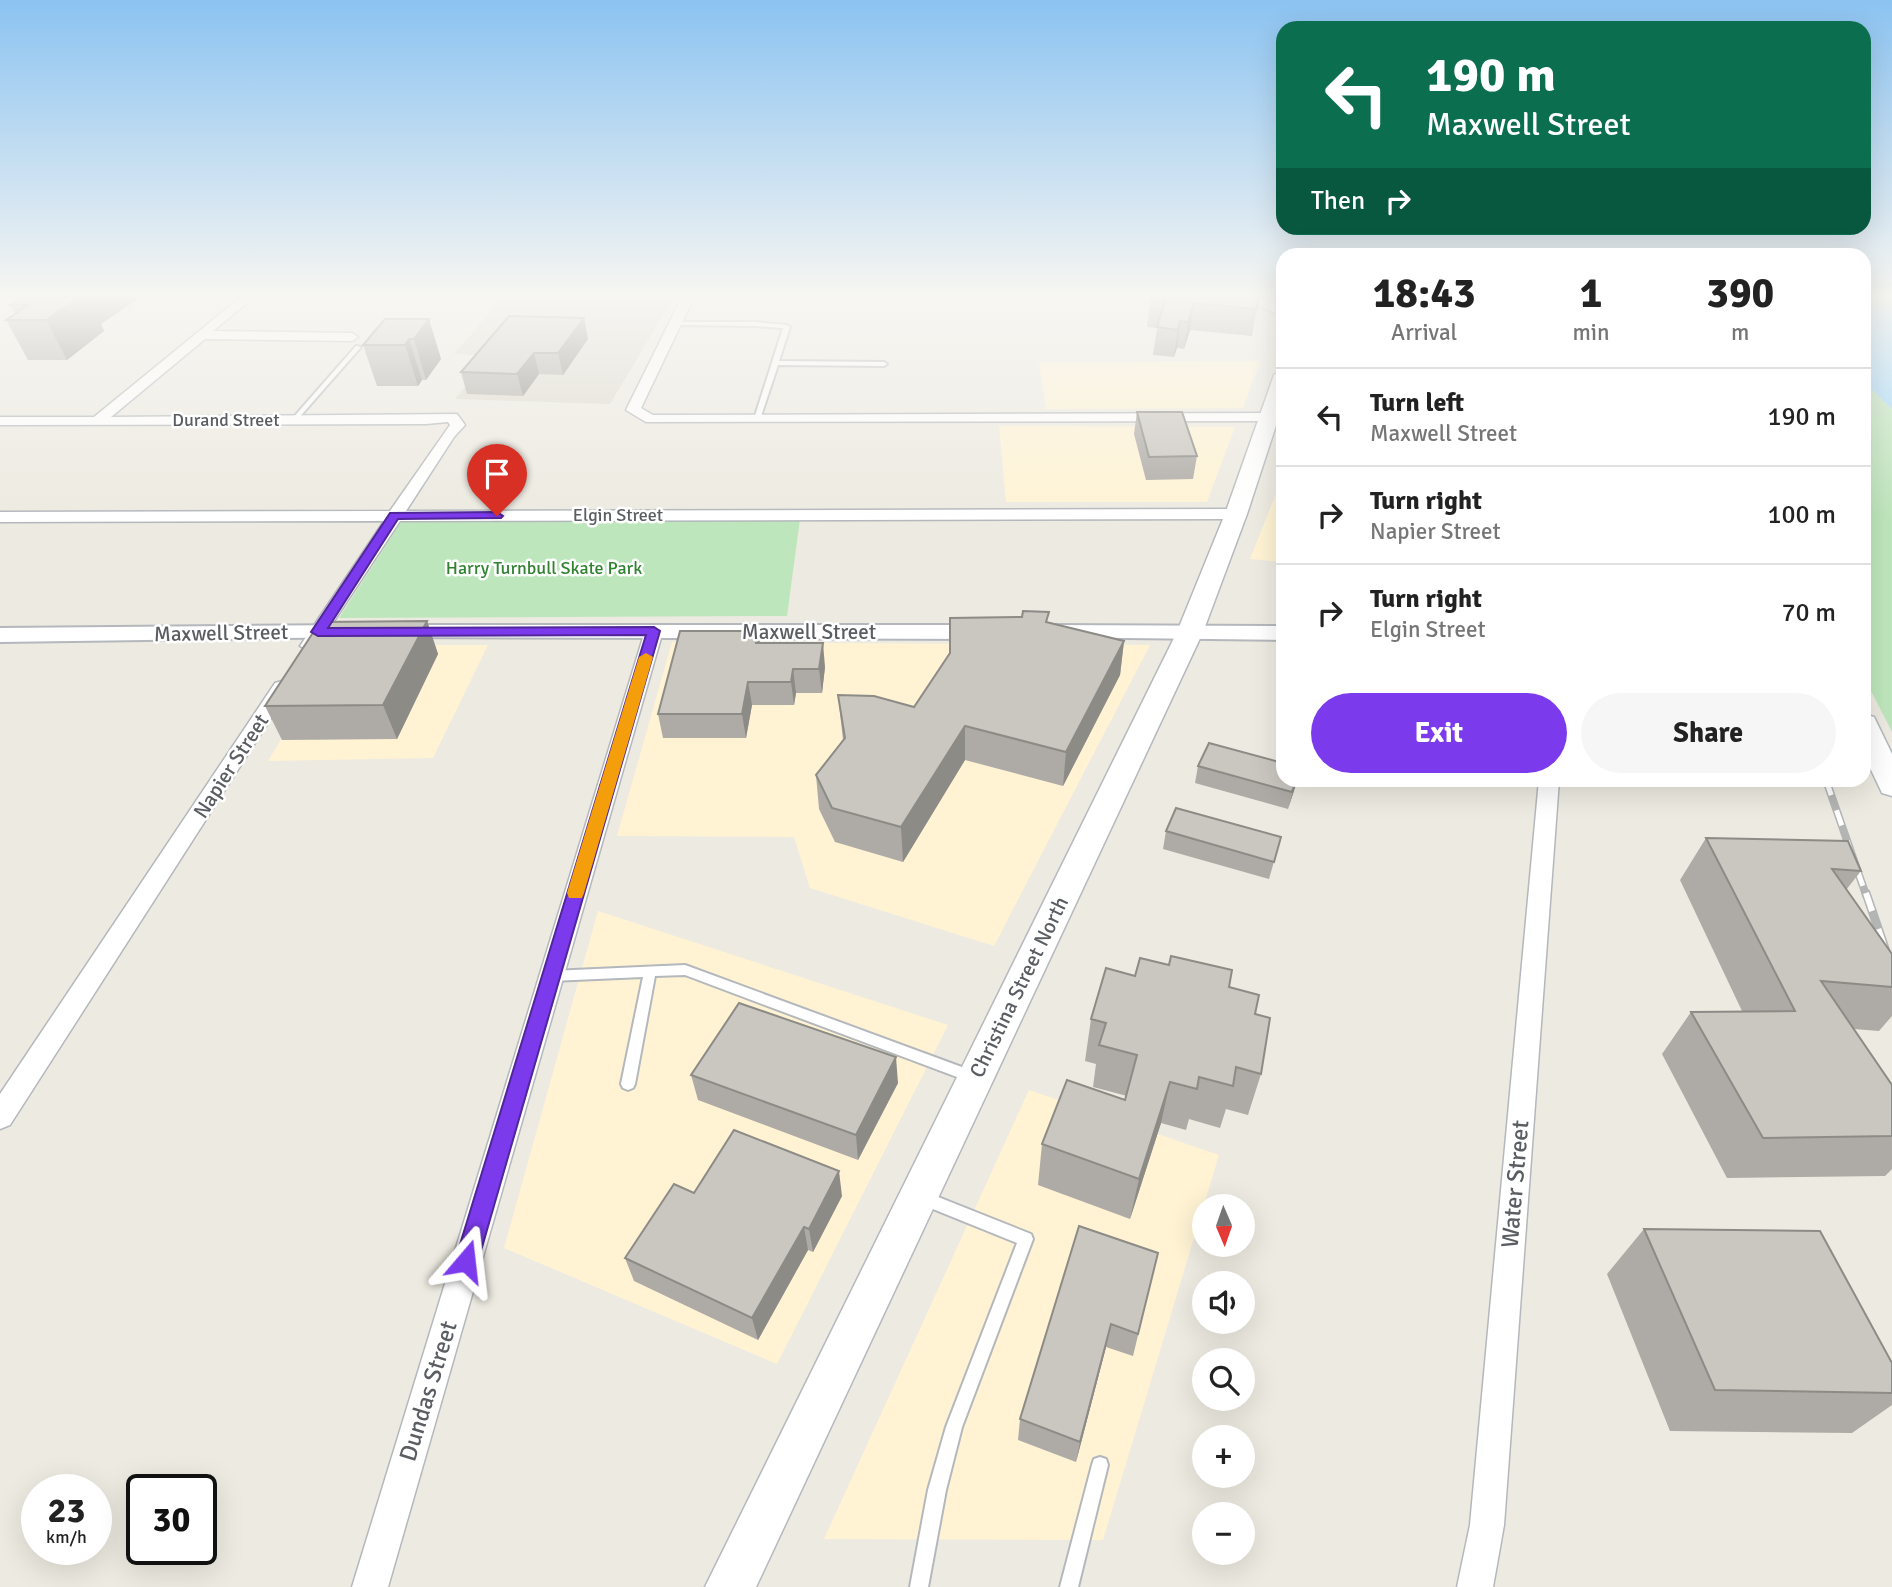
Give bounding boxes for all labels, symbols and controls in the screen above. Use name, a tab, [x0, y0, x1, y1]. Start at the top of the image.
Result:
text: 190 m	[1426, 45, 1556, 105]
icon: left	[1311, 49, 1402, 140]
text: Maxwell Street	[1426, 105, 1631, 144]
icon: right	[1379, 182, 1417, 220]
text: Then	[1311, 185, 1365, 217]
text: 18:43	[1373, 268, 1476, 319]
text: 1	[1580, 268, 1602, 319]
text: 390	[1706, 268, 1774, 319]
text: Arrival	[1391, 318, 1457, 347]
text: min	[1572, 318, 1610, 347]
text: m	[1731, 318, 1749, 347]
text: Turn left	[1370, 387, 1464, 419]
icon: left	[1311, 398, 1349, 436]
text: 190 m	[1767, 401, 1836, 433]
street label: Durand Street	[172, 409, 280, 431]
text: Maxwell Street	[1370, 419, 1517, 448]
pin	[467, 444, 527, 516]
icon: arrive	[478, 455, 516, 493]
text: Turn right	[1370, 485, 1482, 517]
icon: right	[1311, 496, 1349, 534]
text: 100 m	[1767, 499, 1836, 531]
street label: Elgin Street	[573, 504, 663, 526]
text: Napier Street	[1370, 517, 1501, 546]
park label: Harry Turnbull Skate Park	[446, 557, 642, 579]
text: Turn right	[1370, 583, 1482, 615]
icon: right	[1311, 594, 1349, 632]
text: 70 m	[1781, 597, 1836, 629]
text: Elgin Street	[1370, 615, 1485, 644]
street label: Maxwell Street	[154, 619, 288, 647]
street label: Maxwell Street	[742, 619, 876, 645]
button: Exit	[1311, 693, 1567, 773]
button: Share	[1581, 693, 1836, 773]
street label: Napier Street	[188, 709, 274, 823]
street label: Christina Street North	[964, 892, 1074, 1082]
street label: Water Street	[1494, 1119, 1536, 1249]
north arrow	[1192, 1194, 1255, 1256]
map controls	[1192, 1194, 1255, 1565]
position arrow	[429, 1224, 503, 1298]
button: sound	[1192, 1271, 1255, 1334]
street label: Dundas Street	[392, 1317, 464, 1465]
button: search	[1192, 1348, 1255, 1411]
button: +	[1192, 1425, 1255, 1488]
speed limit sign: 30	[126, 1474, 217, 1565]
text: 23	[48, 1489, 85, 1532]
button: −	[1192, 1502, 1255, 1565]
text: km/h	[46, 1526, 87, 1548]

